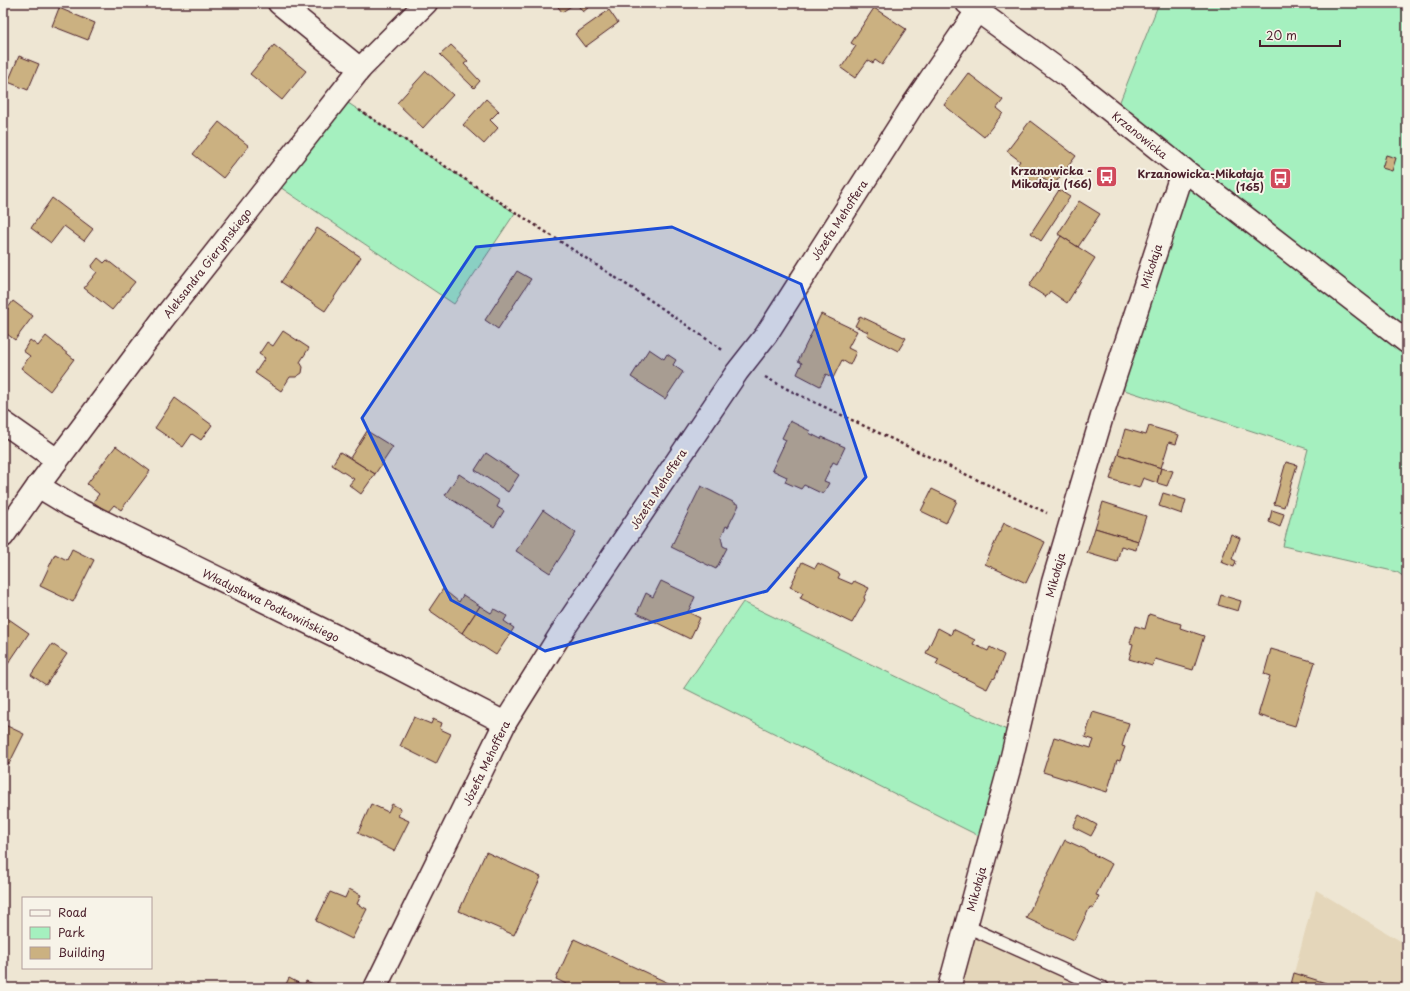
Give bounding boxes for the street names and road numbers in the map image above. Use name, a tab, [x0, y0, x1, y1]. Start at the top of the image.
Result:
street label: Krzanowicka	[1108, 107, 1172, 163]
street label: Józefa Mehoffera	[807, 176, 872, 264]
street label: Aleksandra Gierymskiego	[159, 204, 255, 322]
street label: Mikołaja	[1136, 241, 1166, 290]
street label: Józefa Mehoffera	[626, 445, 691, 533]
street label: Mikołaja	[1041, 551, 1069, 599]
street label: Władysława Podkowińskiego	[199, 564, 343, 646]
street label: Józefa Mehoffera	[458, 717, 514, 808]
street label: Mikołaja	[962, 865, 990, 913]

